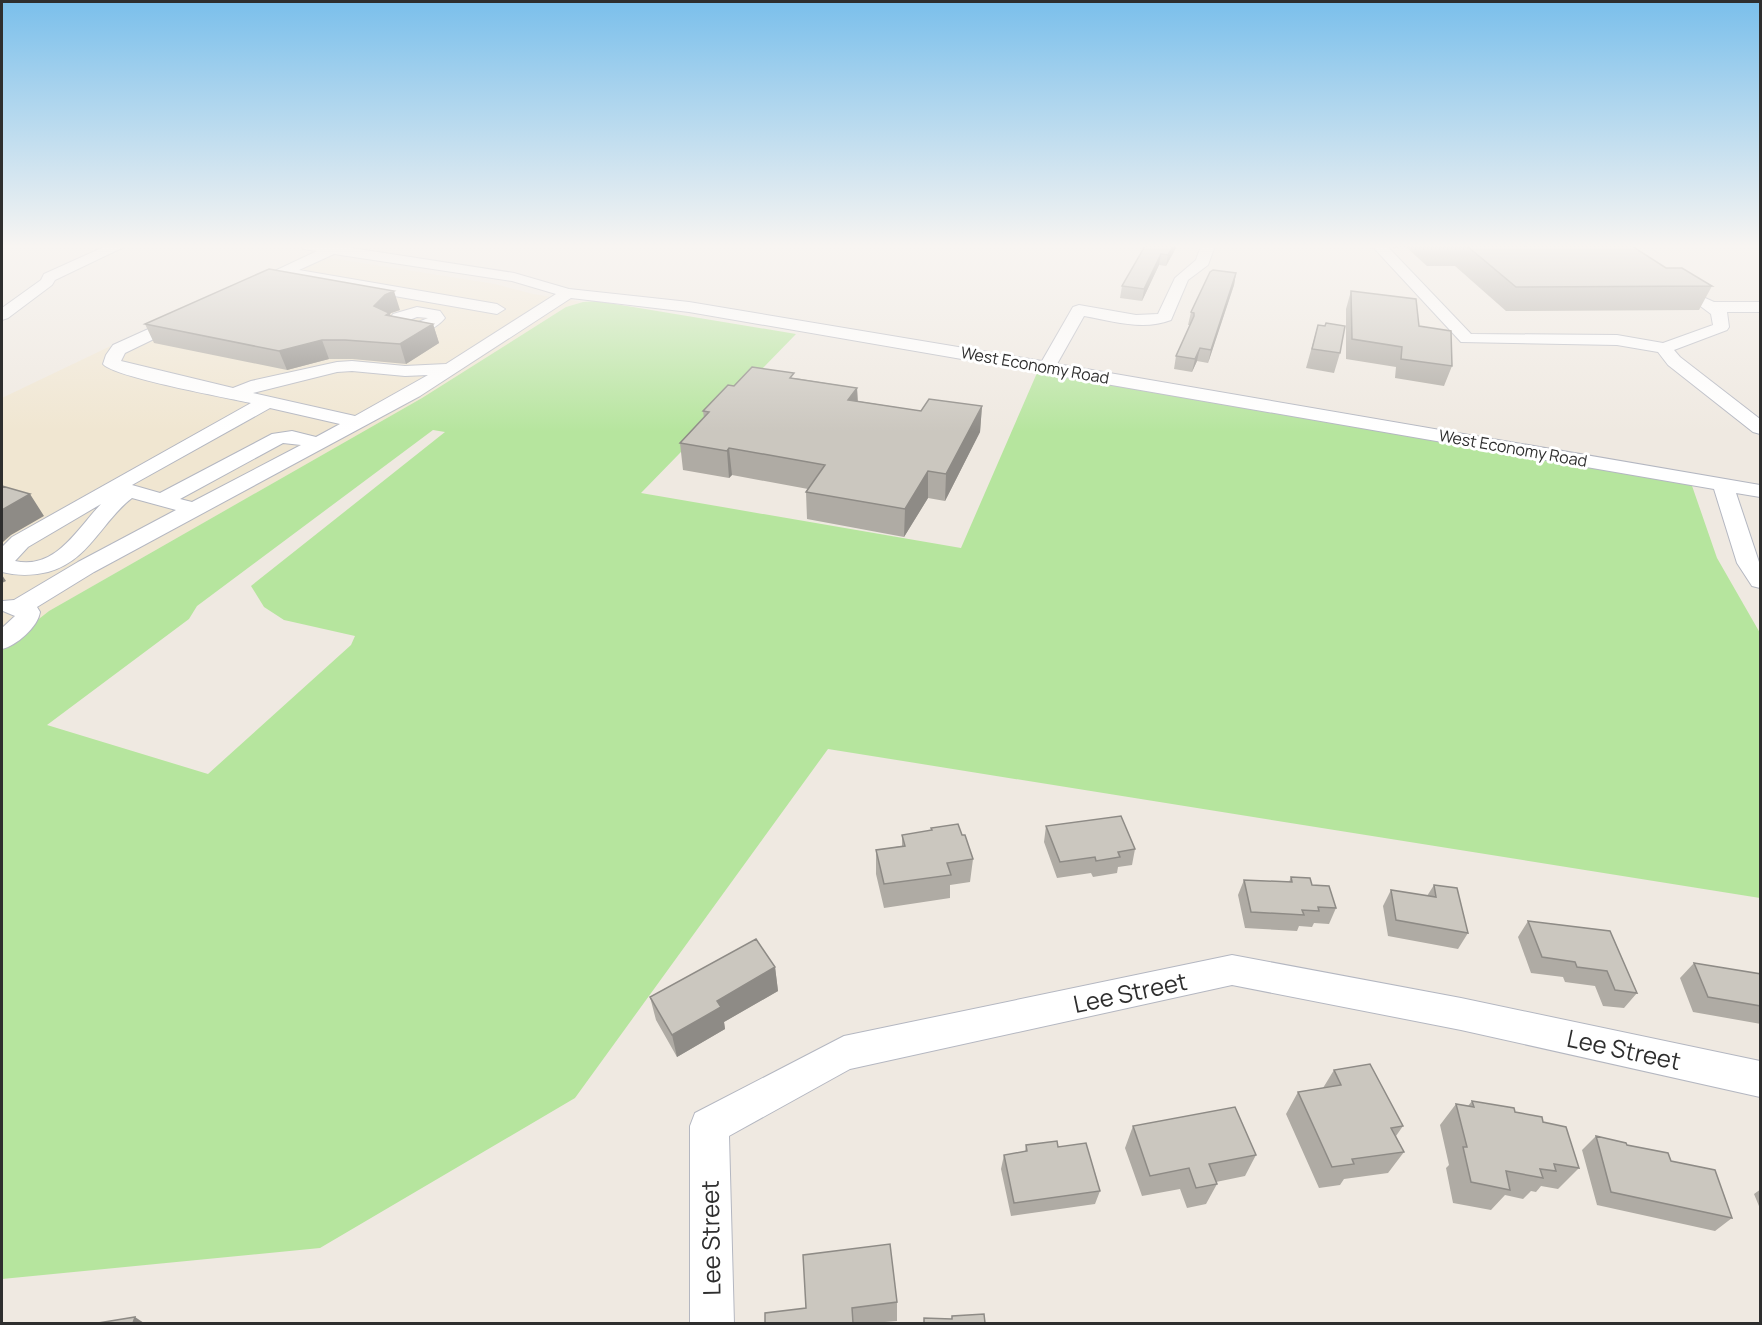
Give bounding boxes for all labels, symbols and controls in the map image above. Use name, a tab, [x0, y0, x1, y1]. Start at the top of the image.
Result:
street label: West Economy Road	[959, 341, 1111, 389]
street label: West Economy Road	[1437, 424, 1589, 472]
street label: Lee Street	[1070, 964, 1190, 1020]
street label: Lee Street	[1564, 1021, 1684, 1077]
street label: Lee Street	[692, 1180, 728, 1296]

